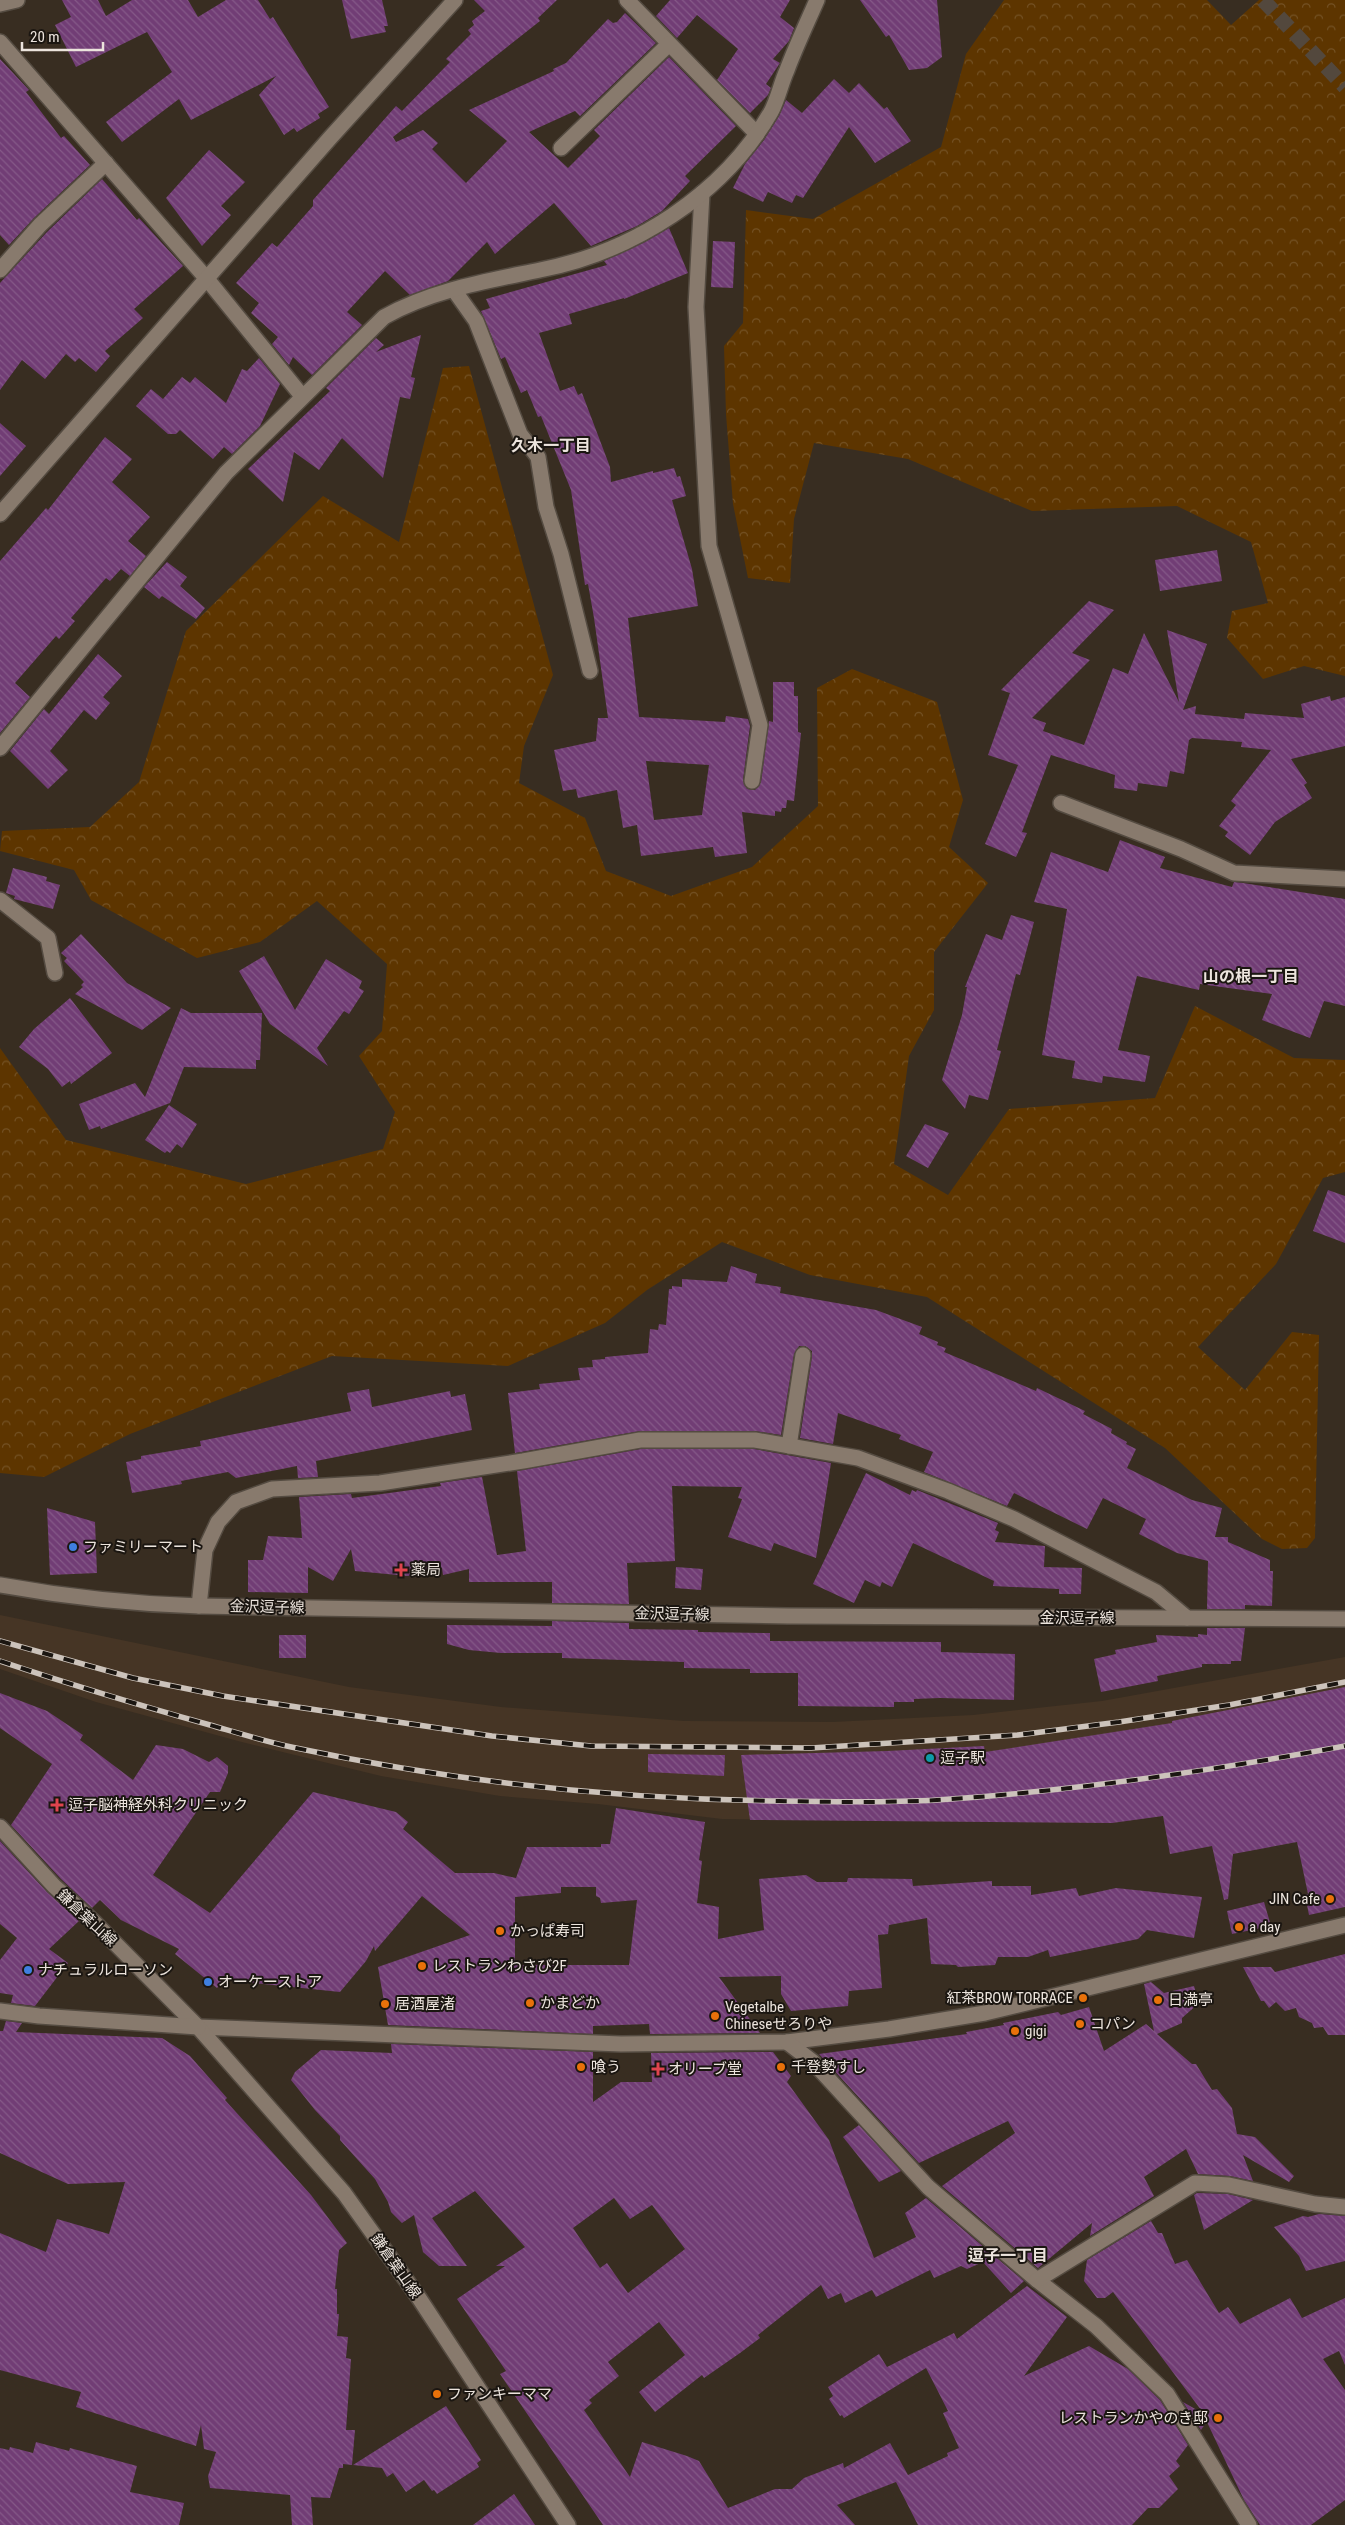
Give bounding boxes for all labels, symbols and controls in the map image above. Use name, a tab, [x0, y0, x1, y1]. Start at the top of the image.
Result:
scale bar	[22, 20, 104, 52]
text: 20 m	[30, 28, 60, 46]
district label: 久木一丁目	[511, 436, 591, 455]
district label: 山の根一丁目	[1203, 967, 1299, 986]
place label: ファミリーマート	[83, 1538, 203, 1556]
marker: ファミリーマート	[67, 1541, 79, 1553]
place label: 薬局	[411, 1561, 441, 1579]
marker: 薬局	[395, 1564, 407, 1576]
street label: 金沢逗子線	[229, 1597, 305, 1617]
street label: 金沢逗子線	[634, 1604, 710, 1624]
street label: 金沢逗子線	[1039, 1609, 1115, 1627]
place label: 逗子駅	[940, 1749, 985, 1767]
marker: 逗子駅	[924, 1752, 936, 1764]
place label: 逗子脳神経外科クリニック	[68, 1796, 248, 1814]
marker: 逗子脳神経外科クリニック	[50, 1798, 64, 1812]
street label: 鎌倉葉山線	[53, 1886, 121, 1950]
place label: JIN Cafe	[1269, 1890, 1320, 1908]
marker: JIN Cafe	[1324, 1893, 1336, 1905]
place label: a day	[1249, 1918, 1280, 1936]
marker: a day	[1233, 1921, 1245, 1933]
place label: かっぱ寿司	[510, 1922, 585, 1940]
marker: かっぱ寿司	[494, 1925, 506, 1937]
place label: レストランわさび2F	[432, 1957, 567, 1975]
marker: レストランわさび2F	[416, 1960, 428, 1972]
place label: ナチュラルローソン	[38, 1961, 173, 1979]
marker: ナチュラルローソン	[22, 1964, 34, 1976]
place label: オーケーストア	[218, 1973, 322, 1991]
marker: オーケーストア	[202, 1976, 214, 1988]
place label: 紅茶BROW TORRACE	[946, 1989, 1073, 2007]
place label: 日満亭	[1168, 1991, 1213, 2009]
marker: 紅茶BROW TORRACE	[1077, 1992, 1089, 2004]
place label: かまどか	[540, 1994, 600, 2012]
marker: 日満亭	[1152, 1994, 1164, 2006]
place label: 居酒屋渚	[395, 1995, 455, 2013]
marker: かまどか	[524, 1997, 536, 2009]
marker: 居酒屋渚	[379, 1998, 391, 2010]
place label: Vegetalbe Chineseせろりや	[725, 1998, 832, 2033]
marker: Vegetalbe Chineseせろりや	[709, 2010, 721, 2022]
place label: コパン	[1090, 2015, 1136, 2033]
marker: コパン	[1074, 2018, 1086, 2030]
place label: gigi	[1025, 2022, 1047, 2040]
marker: gigi	[1009, 2025, 1021, 2037]
place label: 喰う	[591, 2058, 621, 2076]
place label: 千登勢すし	[791, 2058, 866, 2076]
place label: オリーブ堂	[668, 2060, 742, 2078]
marker: 喰う	[575, 2061, 587, 2073]
marker: 千登勢すし	[775, 2061, 787, 2073]
marker: オリーブ堂	[652, 2063, 664, 2075]
street label: 鎌倉葉山線	[367, 2230, 425, 2302]
district label: 逗子一丁目	[968, 2246, 1048, 2265]
place label: ファンキーママ	[447, 2385, 552, 2403]
marker: ファンキーママ	[431, 2388, 443, 2400]
place label: レストランかやのき邸	[1058, 2409, 1208, 2427]
marker: レストランかやのき邸	[1212, 2412, 1224, 2424]

